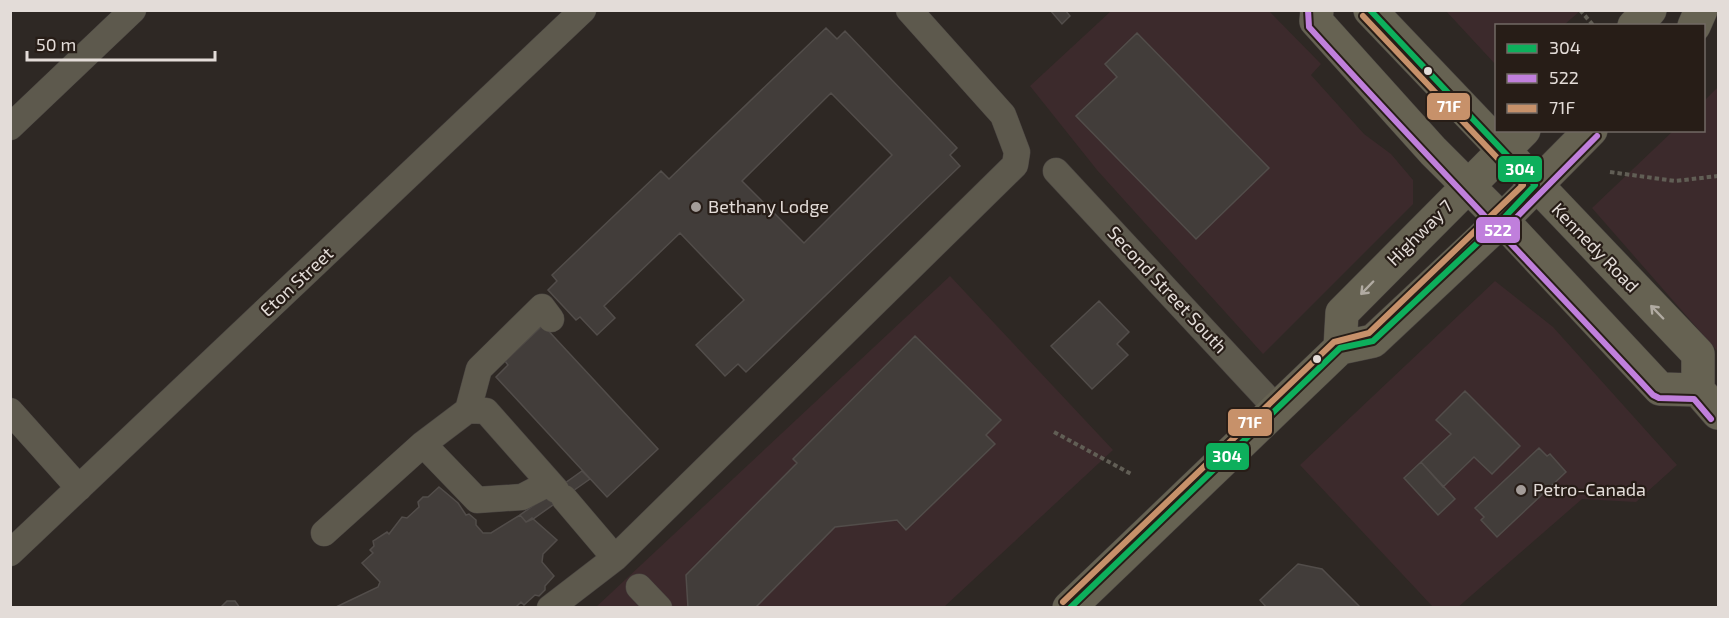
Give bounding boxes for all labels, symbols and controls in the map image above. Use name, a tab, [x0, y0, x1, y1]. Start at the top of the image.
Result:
scale bar	[27, 24, 214, 62]
legend	[1495, 24, 1705, 132]
text: 50 m	[36, 33, 76, 55]
text: 304	[1549, 36, 1581, 58]
unlabelled marker	[1422, 65, 1434, 77]
text: 522	[1549, 66, 1579, 88]
line badge: 71F	[1426, 92, 1471, 121]
text: 71F	[1437, 96, 1461, 115]
text: 71F	[1549, 96, 1575, 118]
line badge: 304	[1497, 155, 1543, 183]
text: 304	[1505, 159, 1535, 178]
place label: Bethany Lodge	[708, 195, 829, 217]
street label: Highway 7	[1382, 195, 1457, 270]
street label: Kennedy Road	[1548, 198, 1644, 297]
marker: Bethany Lodge	[689, 200, 703, 214]
line badge: 522	[1475, 216, 1521, 244]
text: 522	[1484, 220, 1512, 239]
street label: Second Street South	[1103, 221, 1232, 357]
street label: Eton Street	[255, 242, 337, 321]
one-way arrow	[1359, 280, 1374, 295]
one-way arrow	[1651, 305, 1665, 320]
unlabelled marker	[1311, 353, 1323, 365]
line badge: 71F	[1227, 408, 1273, 437]
text: 71F	[1238, 412, 1262, 431]
line badge: 304	[1205, 442, 1250, 471]
text: 304	[1212, 446, 1242, 465]
place label: Petro-Canada	[1533, 478, 1646, 500]
marker: Petro-Canada	[1514, 483, 1528, 497]

